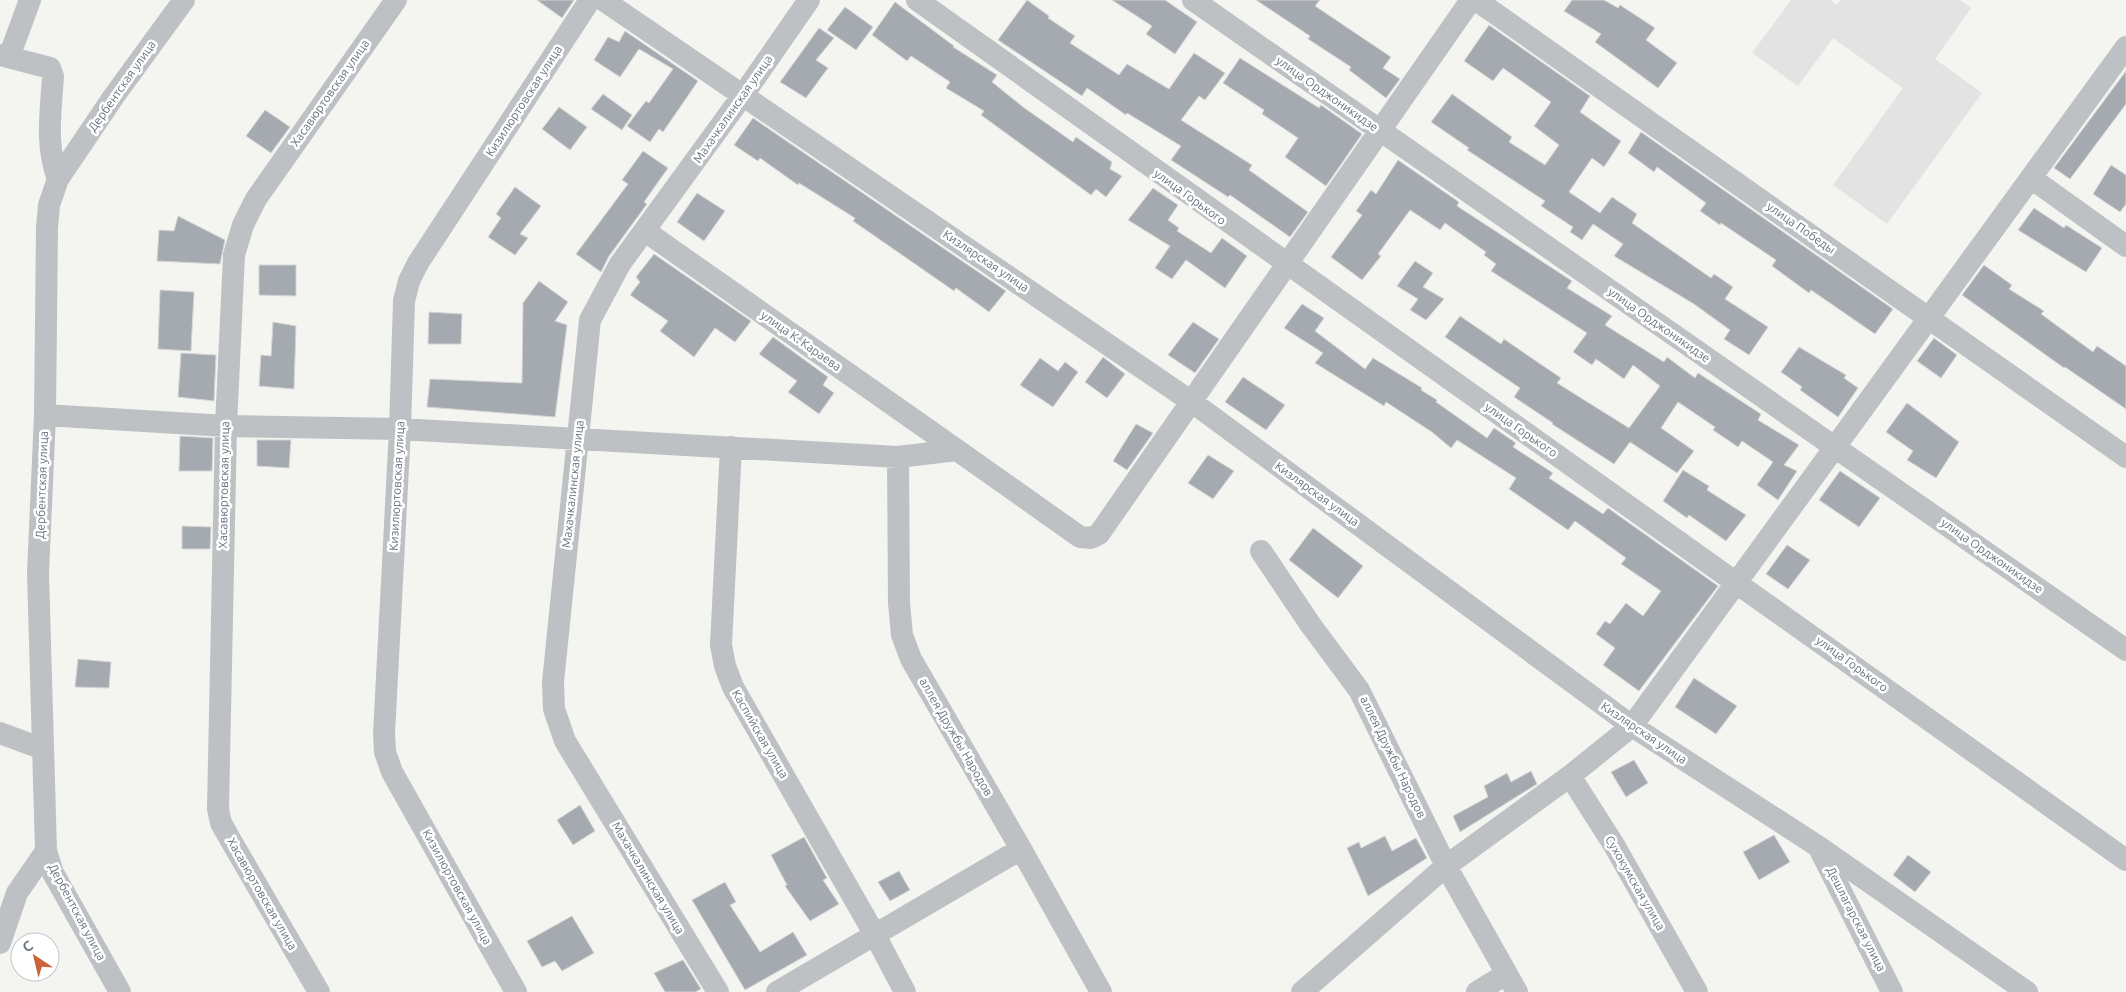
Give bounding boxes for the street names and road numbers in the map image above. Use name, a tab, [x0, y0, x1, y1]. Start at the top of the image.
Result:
street label: Хасавюртовская улица	[288, 37, 371, 149]
street label: Дербентская улица	[85, 38, 158, 134]
street label: Кизилюртовская улица	[483, 43, 564, 159]
street label: Махачкалинская улица	[690, 52, 775, 165]
street label: улица Орджоникидзе	[1274, 53, 1381, 134]
street label: улица Горького	[1152, 166, 1229, 227]
street label: улица Победы	[1765, 199, 1838, 256]
street label: Кизлярская улица	[941, 227, 1032, 294]
street label: улица Орджоникидзе	[1606, 284, 1713, 365]
street label: улица К. Караева	[759, 308, 844, 373]
street label: улица Горького	[1483, 400, 1560, 459]
street label: Махачкалинская улица	[559, 419, 586, 549]
street label: Хасавюртовская улица	[216, 421, 231, 549]
street label: Кизилюртовская улица	[387, 421, 406, 551]
street label: Дербентская улица	[33, 431, 50, 539]
street label: Кизлярская улица	[1273, 459, 1362, 528]
street label: улица Орджоникидзе	[1939, 515, 2046, 596]
street label: улица Горького	[1814, 633, 1891, 694]
street label: аллея Дружбы Народов	[917, 675, 996, 798]
street label: Каспийская улица	[730, 687, 791, 780]
street label: аллея Дружбы Народов	[1358, 694, 1429, 820]
street label: Кизлярская улица	[1599, 699, 1690, 766]
street label: Махачкалинская улица	[610, 819, 687, 936]
street label: Кизилюртовская улица	[420, 827, 495, 947]
street label: Сухокумская улица	[1603, 833, 1668, 932]
street label: Хасавюртовская улица	[225, 835, 300, 952]
street label: Дербентская улица	[46, 861, 109, 962]
street label: Дешлагарская улица	[1824, 864, 1889, 973]

